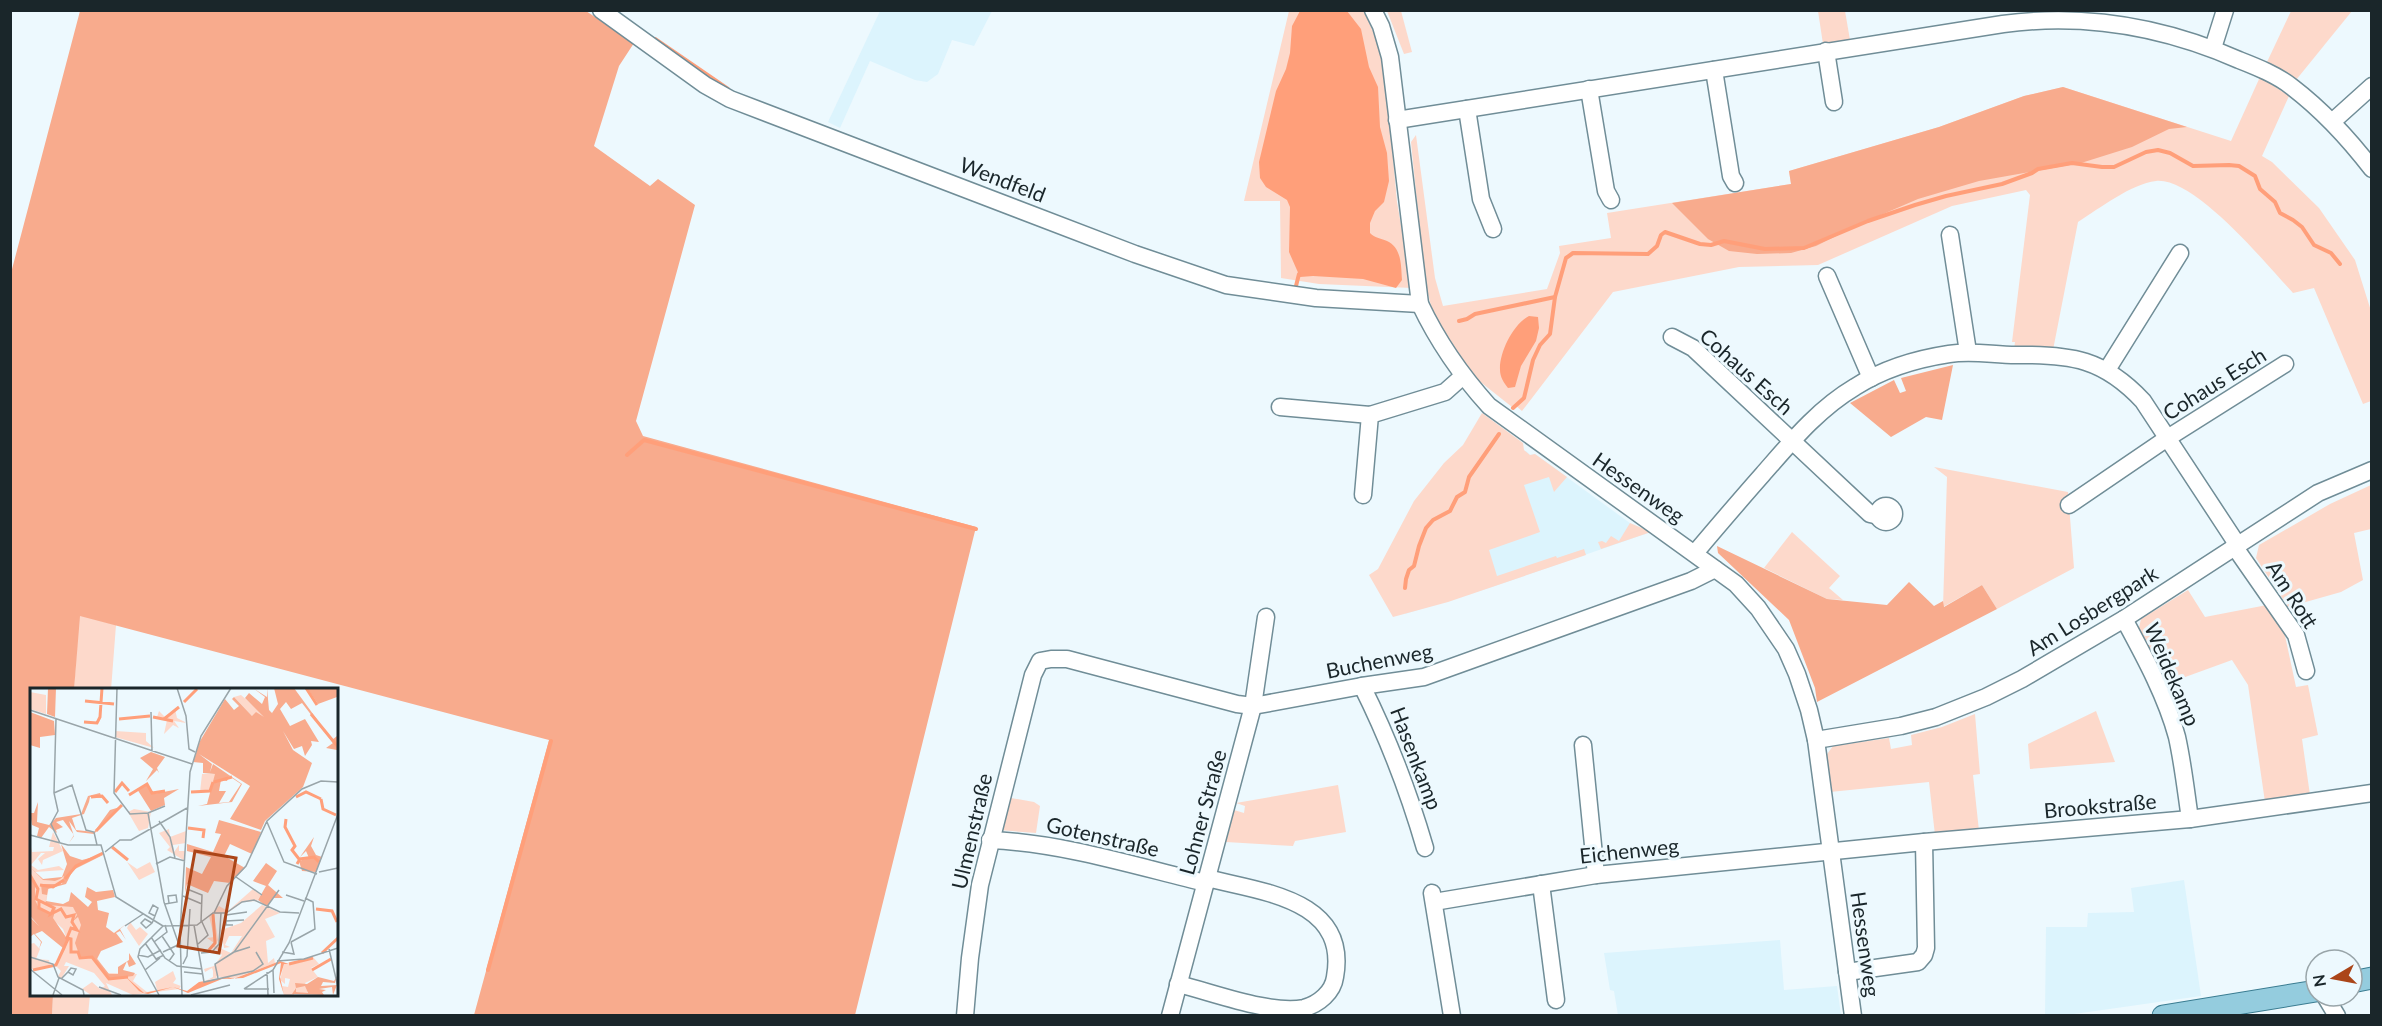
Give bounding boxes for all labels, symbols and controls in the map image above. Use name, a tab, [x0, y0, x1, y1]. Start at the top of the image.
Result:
street label: Wendfeld	[957, 151, 1049, 207]
street label: Cohaus Esch	[1695, 323, 1799, 419]
street label: Cohaus Esch	[2158, 341, 2270, 425]
street label: Hessenweg	[1588, 446, 1690, 528]
street label: Am Rott	[2262, 556, 2324, 633]
street label: Am Losbergpark	[2022, 560, 2162, 660]
street label: Weidekamp	[2140, 619, 2206, 729]
street label: Buchenweg	[1324, 637, 1434, 683]
inset map	[30, 688, 338, 996]
street label: Hasenkamp	[1386, 703, 1448, 813]
street label: Lohner Straße	[1173, 747, 1231, 877]
street label: Ulmenstraße	[946, 771, 996, 891]
street label: Brookstraße	[2043, 788, 2157, 822]
street label: Gotenstraße	[1044, 811, 1162, 861]
street label: Eichenweg	[1578, 832, 1680, 868]
street label: Hessenweg	[1846, 890, 1886, 998]
north arrow	[2304, 948, 2364, 1008]
text: N	[2308, 973, 2329, 988]

